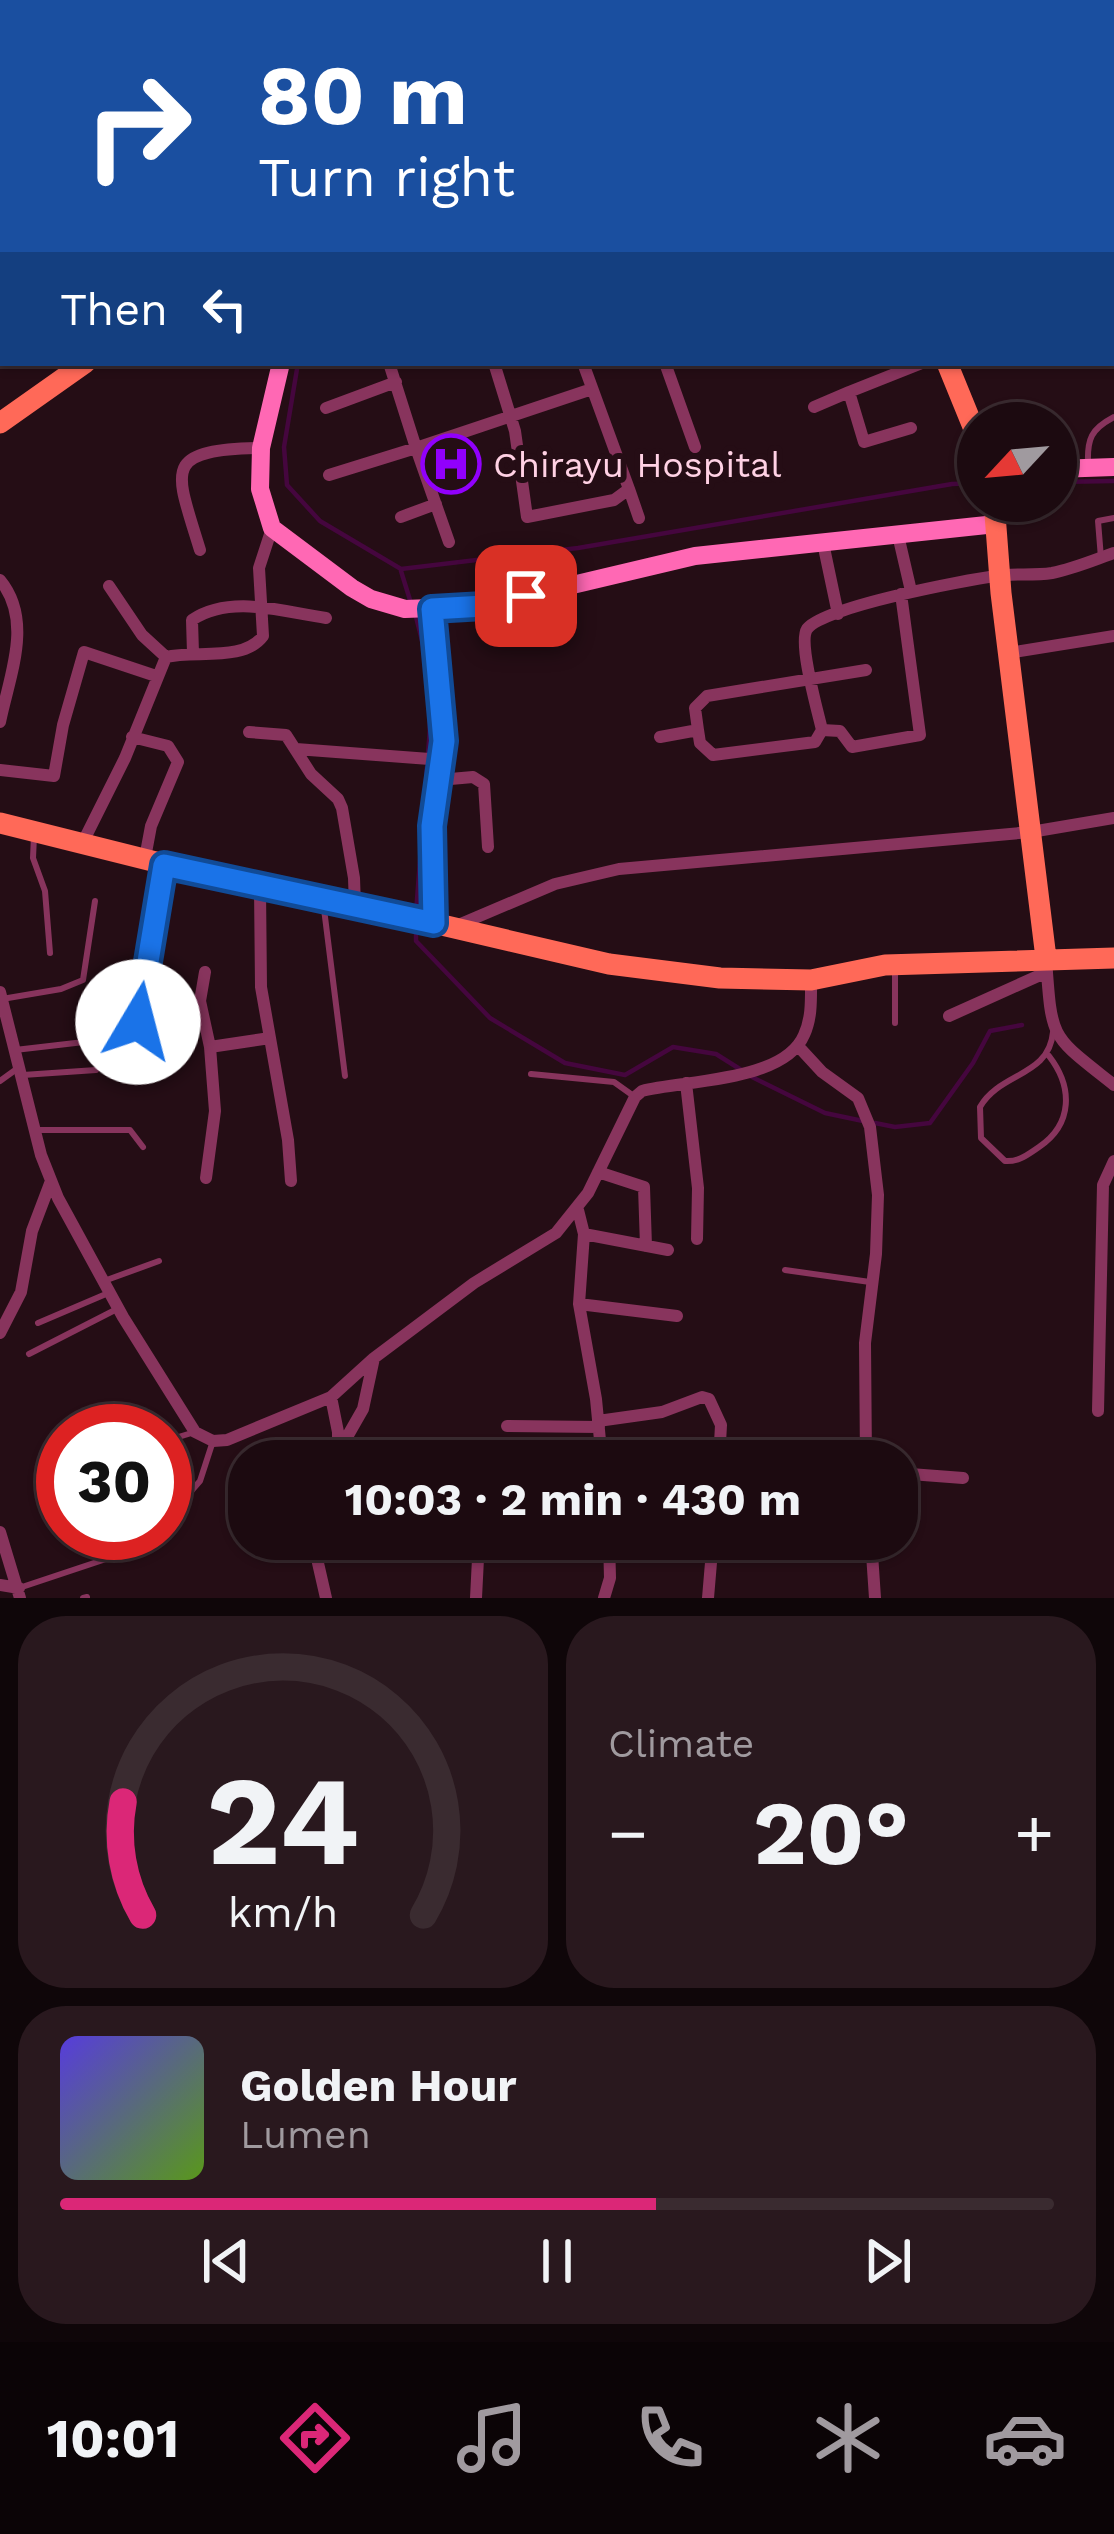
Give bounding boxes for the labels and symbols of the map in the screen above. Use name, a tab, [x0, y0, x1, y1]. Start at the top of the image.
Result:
north arrow	[957, 402, 1077, 522]
hospital icon: Chirayu Hospital	[420, 433, 482, 495]
place label: Chirayu Hospital	[493, 444, 781, 486]
pin	[475, 545, 577, 647]
position arrow	[75, 959, 201, 1085]
speed limit sign: 30	[36, 1404, 192, 1560]

